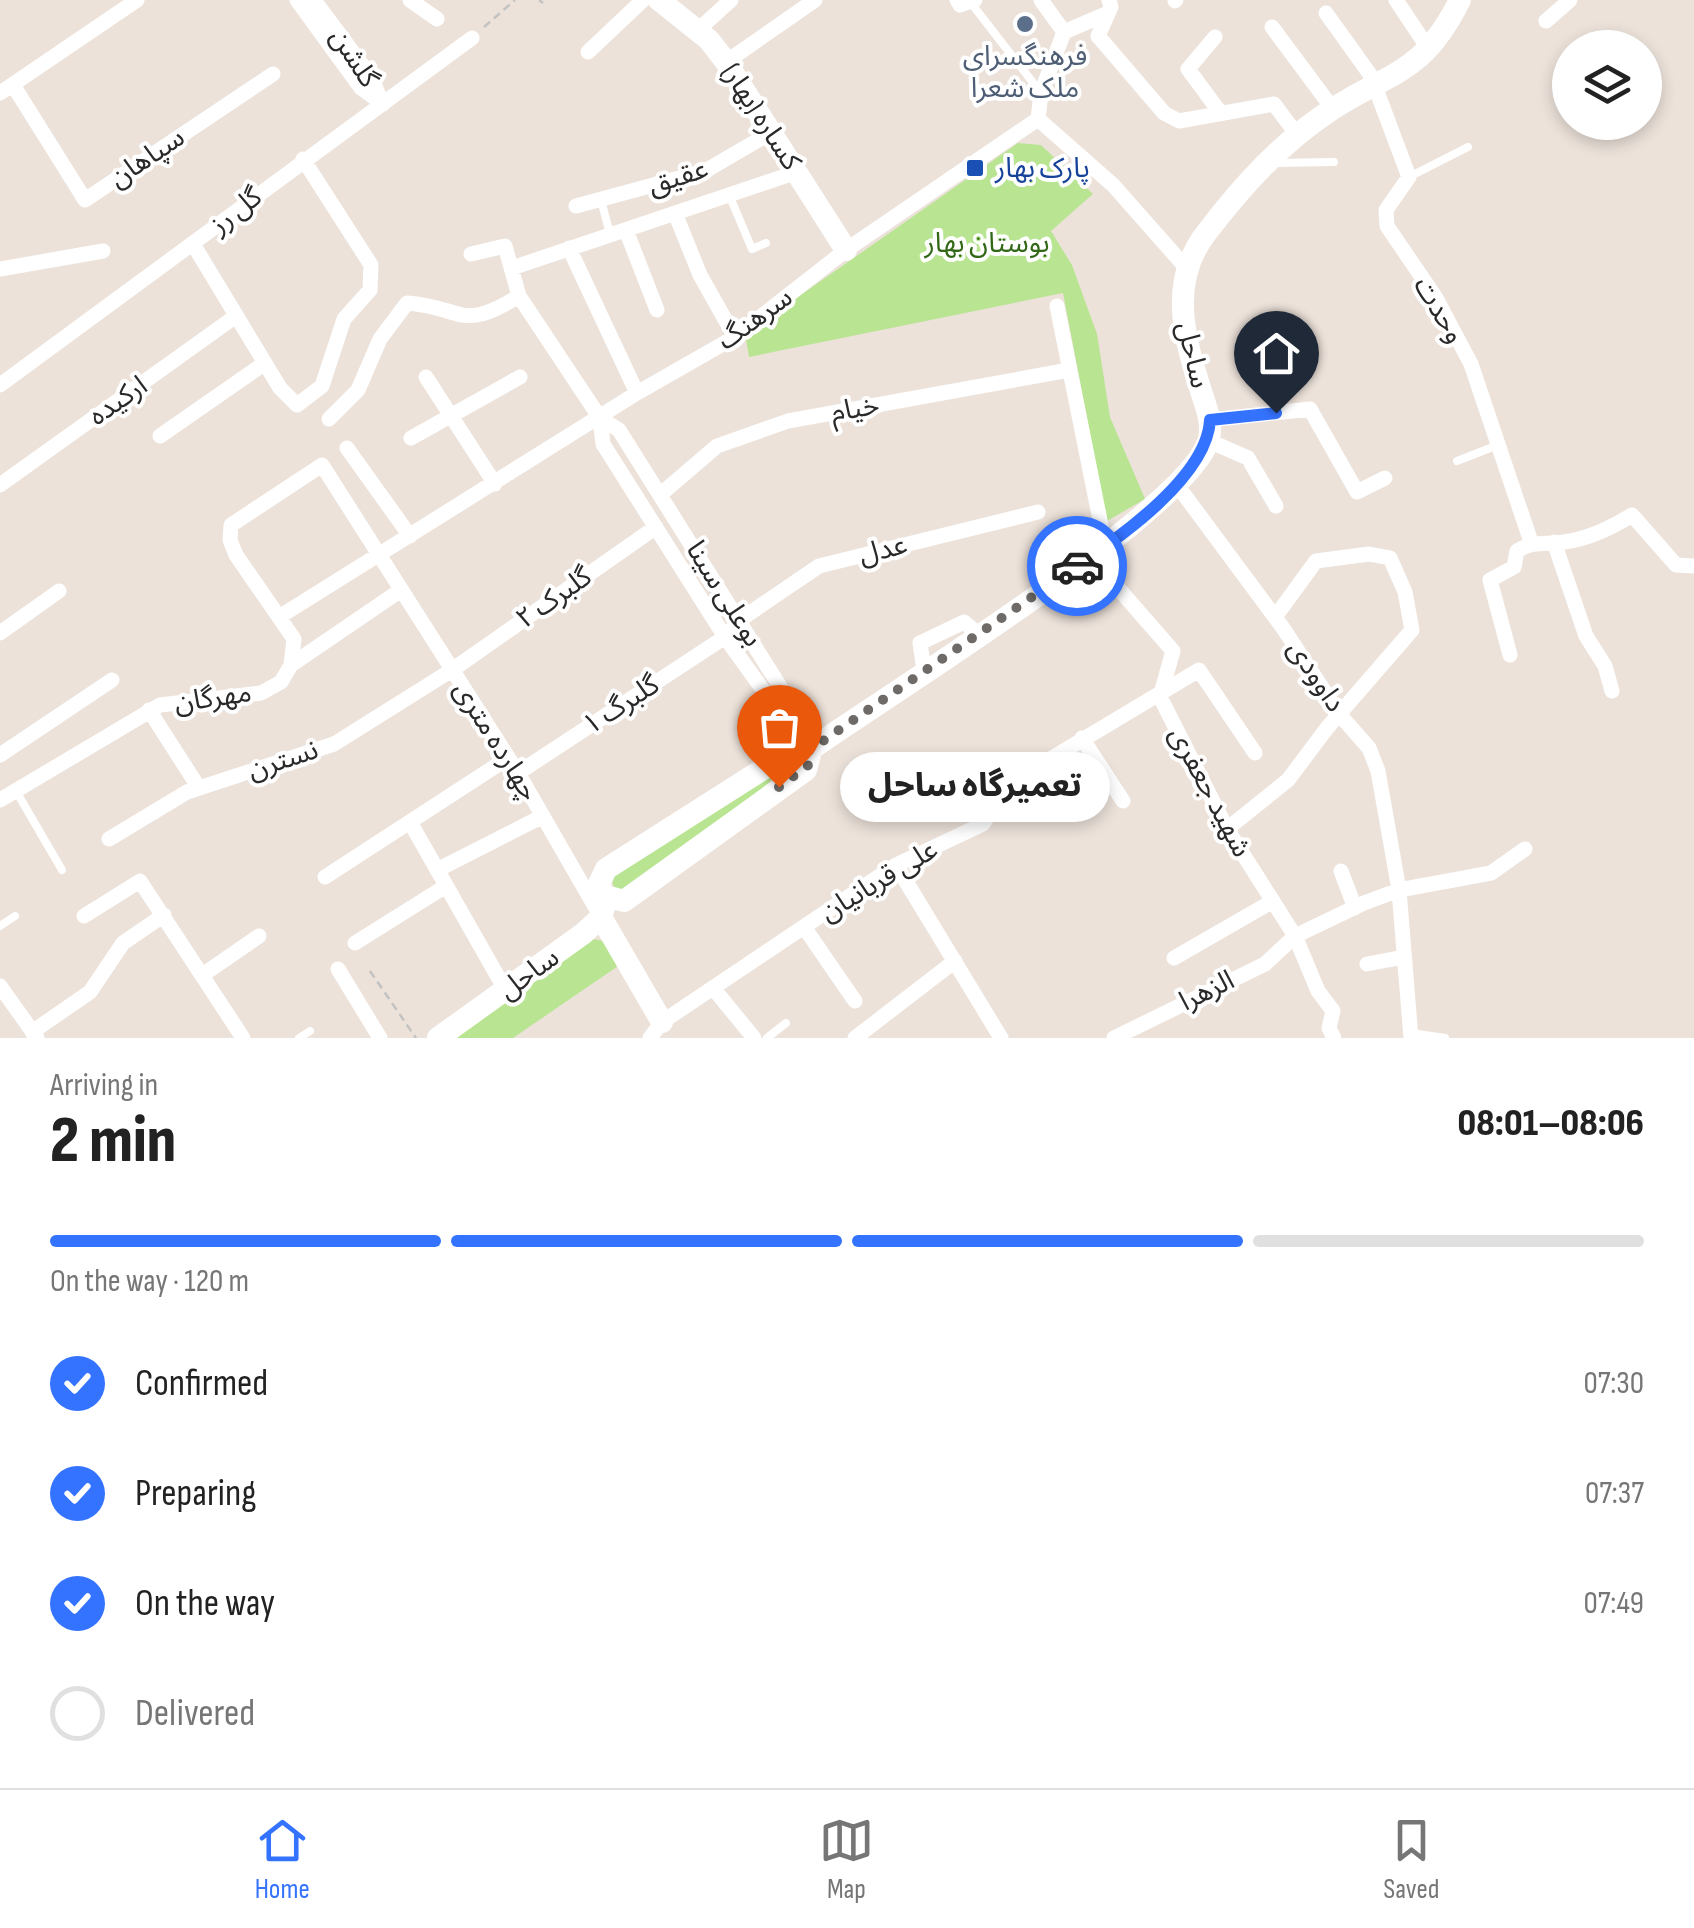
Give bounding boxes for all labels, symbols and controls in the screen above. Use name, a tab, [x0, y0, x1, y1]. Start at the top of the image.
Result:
marker: فرهنگسرای ملک شعرا	[1014, 13, 1036, 35]
street label: گلشن	[323, 22, 386, 94]
map controls	[1552, 30, 1662, 140]
button: layers	[1552, 30, 1662, 140]
place label: فرهنگسرای ملک شعرا	[963, 40, 1087, 105]
street label: کساره (بهار)	[714, 57, 808, 177]
street label: سپاهان	[103, 121, 191, 195]
street label: عقیق	[644, 152, 712, 202]
place label: پارک بهار	[994, 152, 1090, 185]
marker: پارک بهار	[964, 157, 986, 179]
street label: گل رز	[203, 180, 269, 242]
park label: بوستان بهار	[923, 227, 1050, 260]
street label: وحدت	[1406, 271, 1472, 349]
street label: سرهنگ	[711, 281, 799, 357]
pin	[1234, 311, 1319, 414]
street label: ساحل	[1169, 319, 1217, 391]
icon: home	[1249, 326, 1304, 381]
street label: ارکیده	[82, 369, 154, 433]
street label: خیام	[828, 389, 882, 432]
courier	[1027, 516, 1127, 616]
street label: عدل	[856, 528, 910, 572]
street label: بوعلی سینا	[679, 535, 769, 653]
icon: car	[1050, 539, 1105, 594]
street label: گلبرک ۲	[510, 560, 598, 636]
street label: داوودی	[1280, 634, 1352, 718]
street label: گلبرگ ۱	[577, 668, 666, 742]
street label: چهارده متری	[446, 675, 546, 807]
street label: مهرگان	[172, 676, 254, 720]
pin	[737, 685, 822, 788]
icon: bag	[752, 700, 807, 755]
street label: شهید جعفری	[1162, 721, 1258, 863]
street label: نسترن	[244, 733, 322, 787]
callout: تعمیرگاه ساحل	[839, 752, 1109, 822]
text: تعمیرگاه ساحل	[868, 767, 1082, 806]
street label: علی قربانیان	[814, 833, 944, 929]
street label: ساحل	[492, 941, 566, 1007]
street label: الزهرا	[1174, 964, 1240, 1018]
text: Arriving in	[50, 1066, 158, 1105]
text: 08:01–08:06	[1458, 1101, 1644, 1146]
text: 2 min	[50, 1103, 176, 1181]
text: On the way · 120 m	[50, 1262, 249, 1301]
icon: check	[50, 1356, 105, 1411]
text: Confirmed	[135, 1361, 268, 1406]
text: 07:30	[1583, 1364, 1644, 1403]
icon: check	[50, 1466, 105, 1521]
text: Preparing	[135, 1471, 256, 1516]
text: 07:37	[1585, 1474, 1644, 1513]
icon: check	[50, 1576, 105, 1631]
text: On the way	[135, 1581, 275, 1626]
text: 07:49	[1584, 1584, 1644, 1623]
text: Delivered	[135, 1691, 255, 1736]
tab: Home	[255, 1813, 310, 1906]
tab: Map	[819, 1813, 874, 1906]
tab: Saved	[1383, 1813, 1439, 1906]

